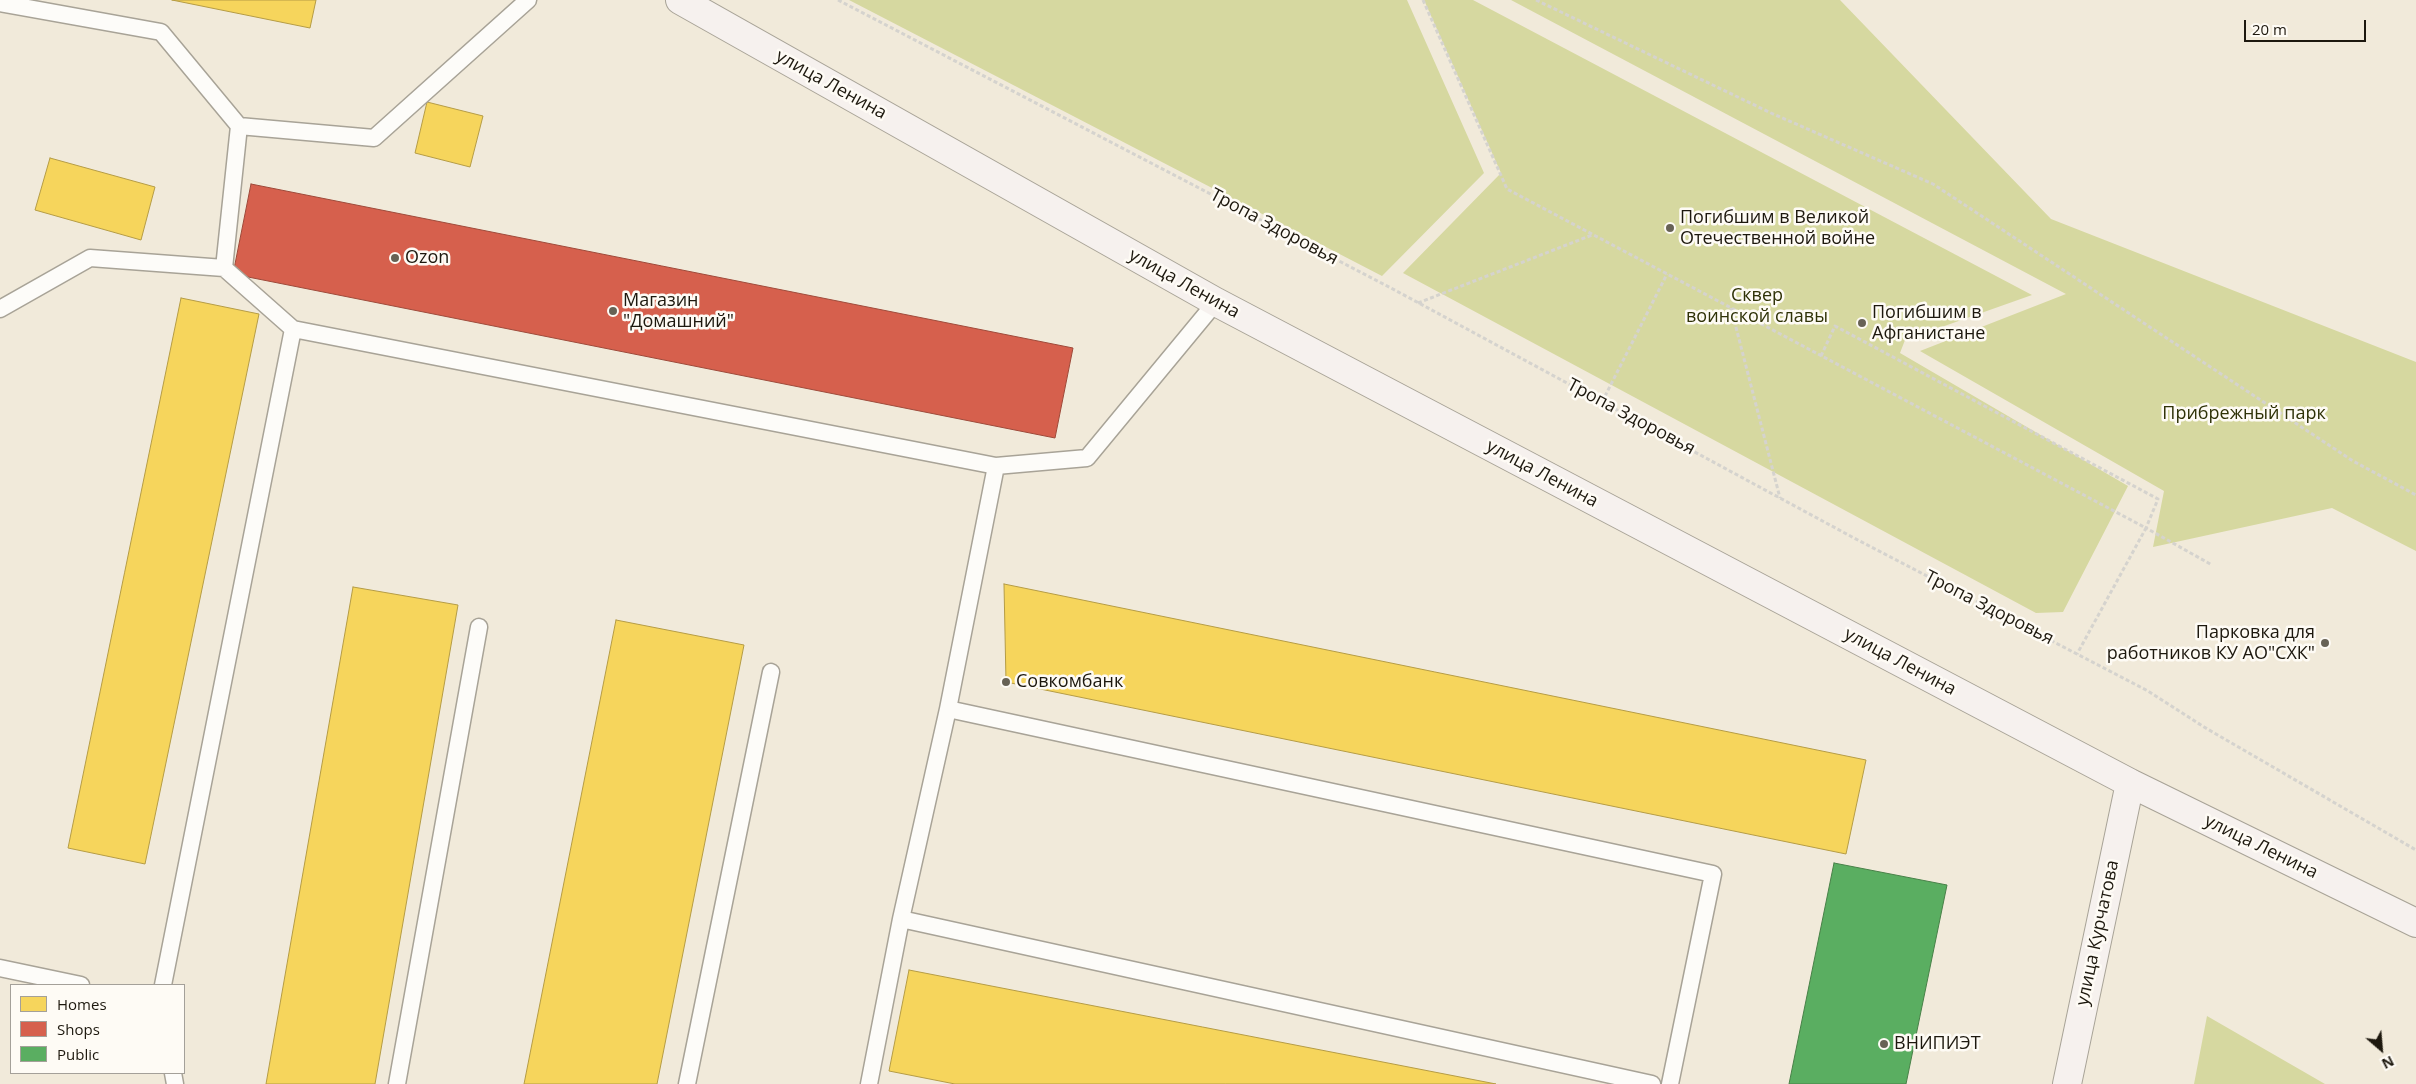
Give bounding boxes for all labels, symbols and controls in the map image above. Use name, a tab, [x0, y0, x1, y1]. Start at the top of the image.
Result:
scale bar	[2246, 10, 2368, 42]
text: 20 m	[2252, 19, 2287, 39]
street label: улица Ленина	[772, 46, 890, 124]
street label: Тропа Здоровья	[1206, 184, 1342, 270]
place label: Погибшим в Великой Отечественной войне	[1680, 207, 1875, 250]
marker: Погибшим в Великой Отечественной войне	[1664, 222, 1676, 234]
street label: улица Ленина	[1125, 245, 1243, 323]
place label: Ozon	[405, 247, 449, 269]
marker: Ozon	[389, 252, 401, 264]
park label: Сквер воинской славы	[1686, 285, 1828, 328]
place label: Магазин "Домашний"	[623, 290, 734, 332]
place label: Погибшим в Афганистане	[1872, 302, 1985, 344]
marker: Магазин "Домашний"	[607, 305, 619, 317]
marker: Погибшим в Афганистане	[1856, 317, 1868, 329]
street label: Тропа Здоровья	[1563, 374, 1699, 460]
park label: Прибрежный парк	[2162, 403, 2326, 425]
street label: улица Ленина	[1482, 435, 1602, 513]
street label: Тропа Здоровья	[1921, 566, 2057, 650]
place label: Парковка для работников КУ АО"СХК"	[2107, 622, 2315, 664]
street label: улица Ленина	[1840, 623, 1960, 701]
marker: Парковка для работников КУ АО"СХК"	[2319, 637, 2331, 649]
place label: Совкомбанк	[1016, 671, 1123, 693]
marker: Совкомбанк	[1000, 676, 1012, 688]
street label: улица Ленина	[2201, 810, 2321, 884]
street label: улица Курчатова	[2072, 858, 2124, 1008]
legend	[10, 984, 185, 1074]
text: Homes	[57, 994, 107, 1014]
text: Shops	[57, 1019, 100, 1039]
north arrow	[2356, 1024, 2406, 1074]
place label: ВНИПИЭТ	[1894, 1033, 1981, 1055]
marker: ВНИПИЭТ	[1878, 1038, 1890, 1050]
text: Public	[57, 1044, 99, 1064]
text: N	[2379, 1052, 2397, 1074]

